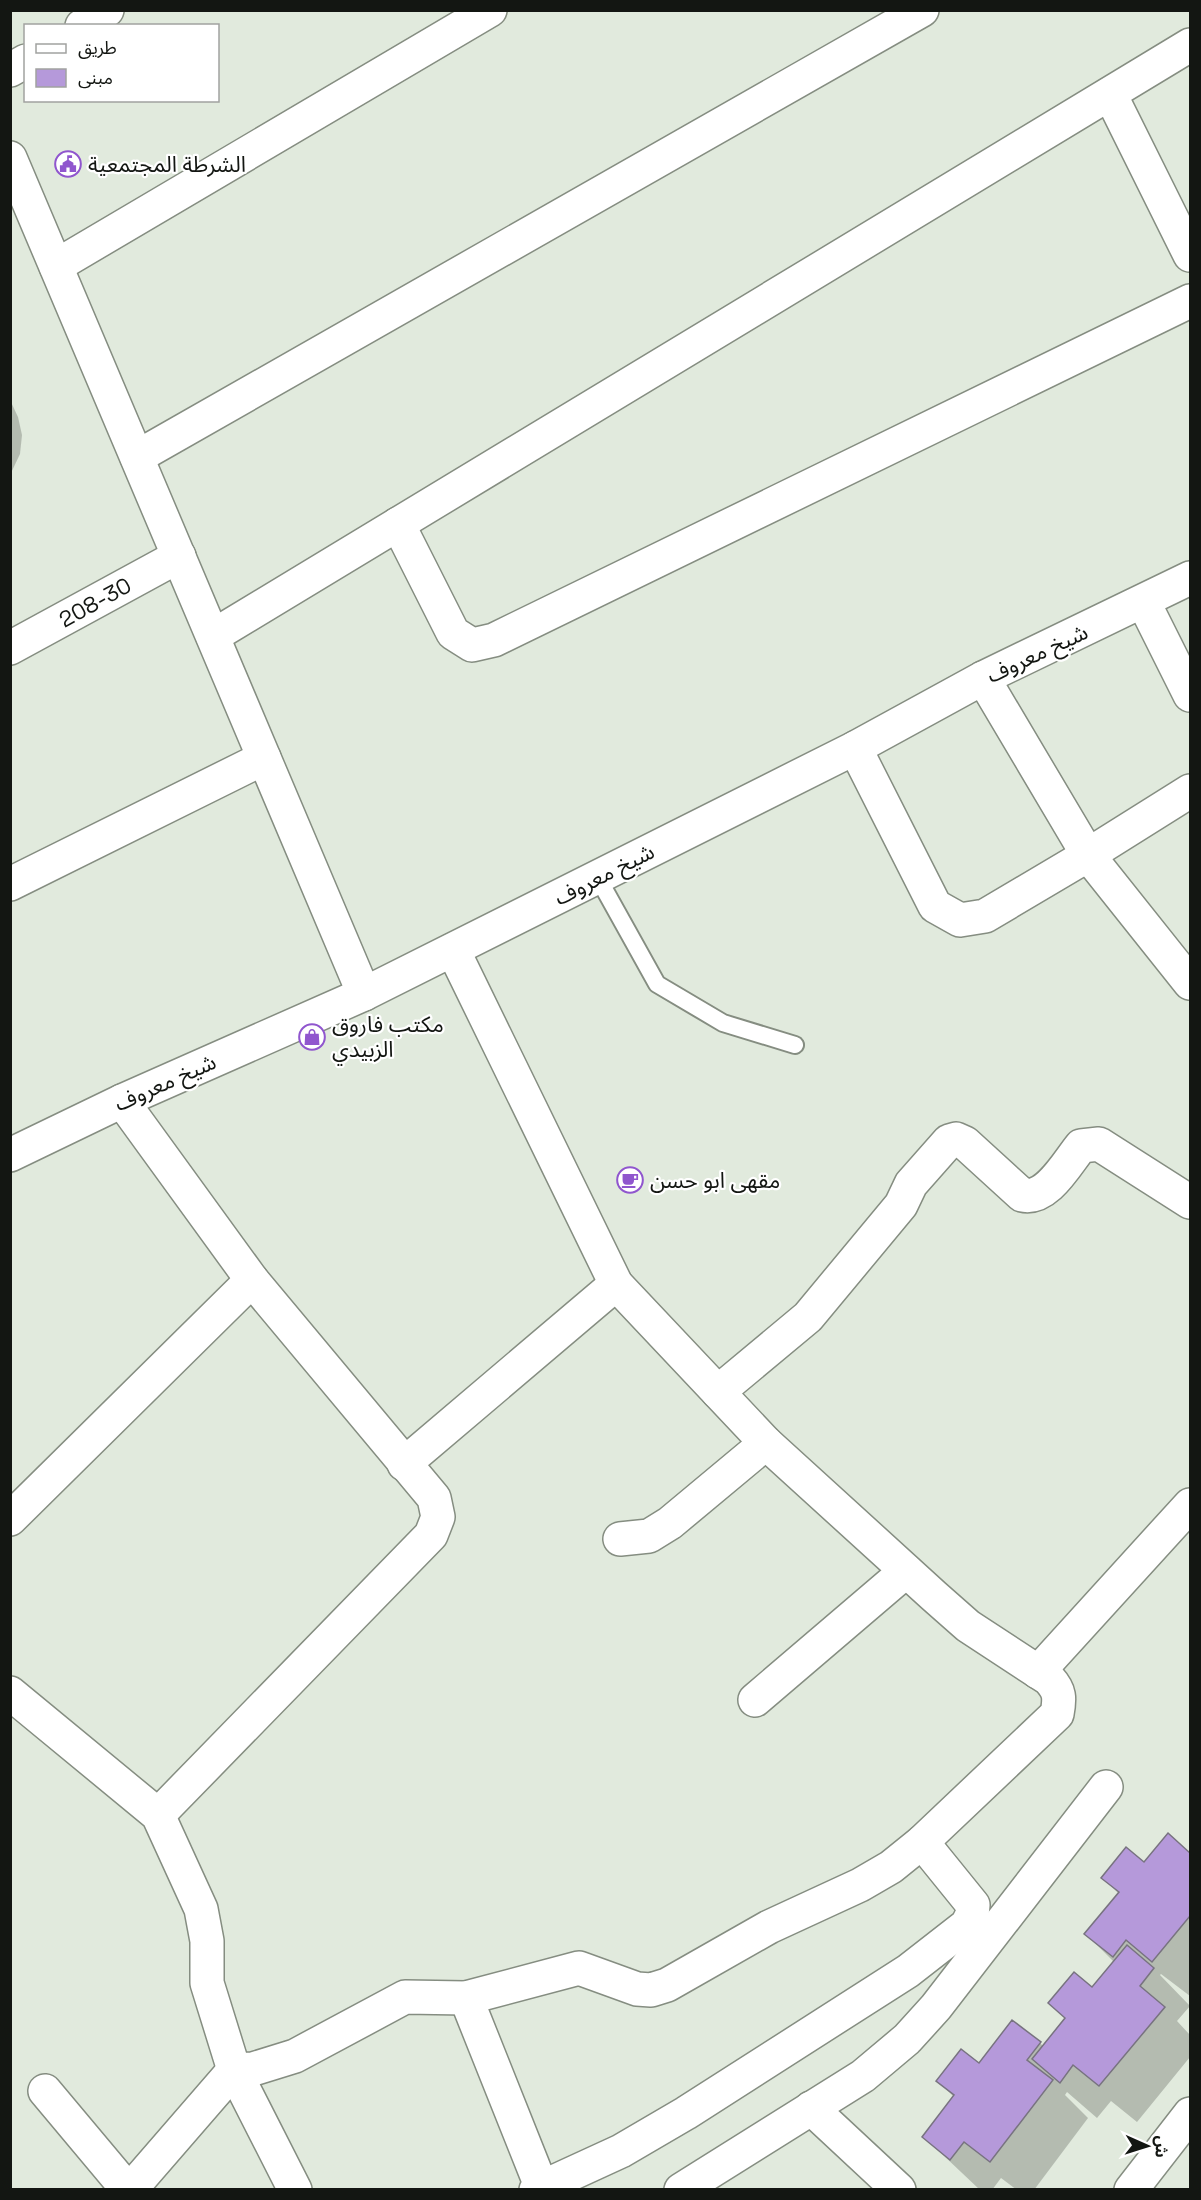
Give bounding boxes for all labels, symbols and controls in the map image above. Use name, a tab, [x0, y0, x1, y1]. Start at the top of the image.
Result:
legend	[24, 24, 219, 102]
text: طريق	[78, 36, 117, 59]
text: مبنى	[78, 66, 113, 89]
public building icon: الشرطة المجتمعية	[53, 149, 83, 179]
place label: الشرطة المجتمعية	[88, 150, 246, 178]
street label: 208-30	[54, 571, 136, 633]
street label: شیخ معروف	[982, 617, 1093, 691]
street label: شیخ معروف	[549, 837, 660, 914]
place label: مكتب فاروق الزبيدي	[332, 1010, 444, 1066]
shop icon: مكتب فاروق الزبيدي	[297, 1022, 327, 1052]
street label: شیخ معروف	[110, 1047, 222, 1120]
cafe icon: مقهى ابو حسن	[615, 1165, 645, 1195]
place label: مقهى ابو حسن	[650, 1166, 780, 1194]
north arrow	[1117, 2116, 1177, 2176]
text: ش	[1150, 2135, 1173, 2158]

